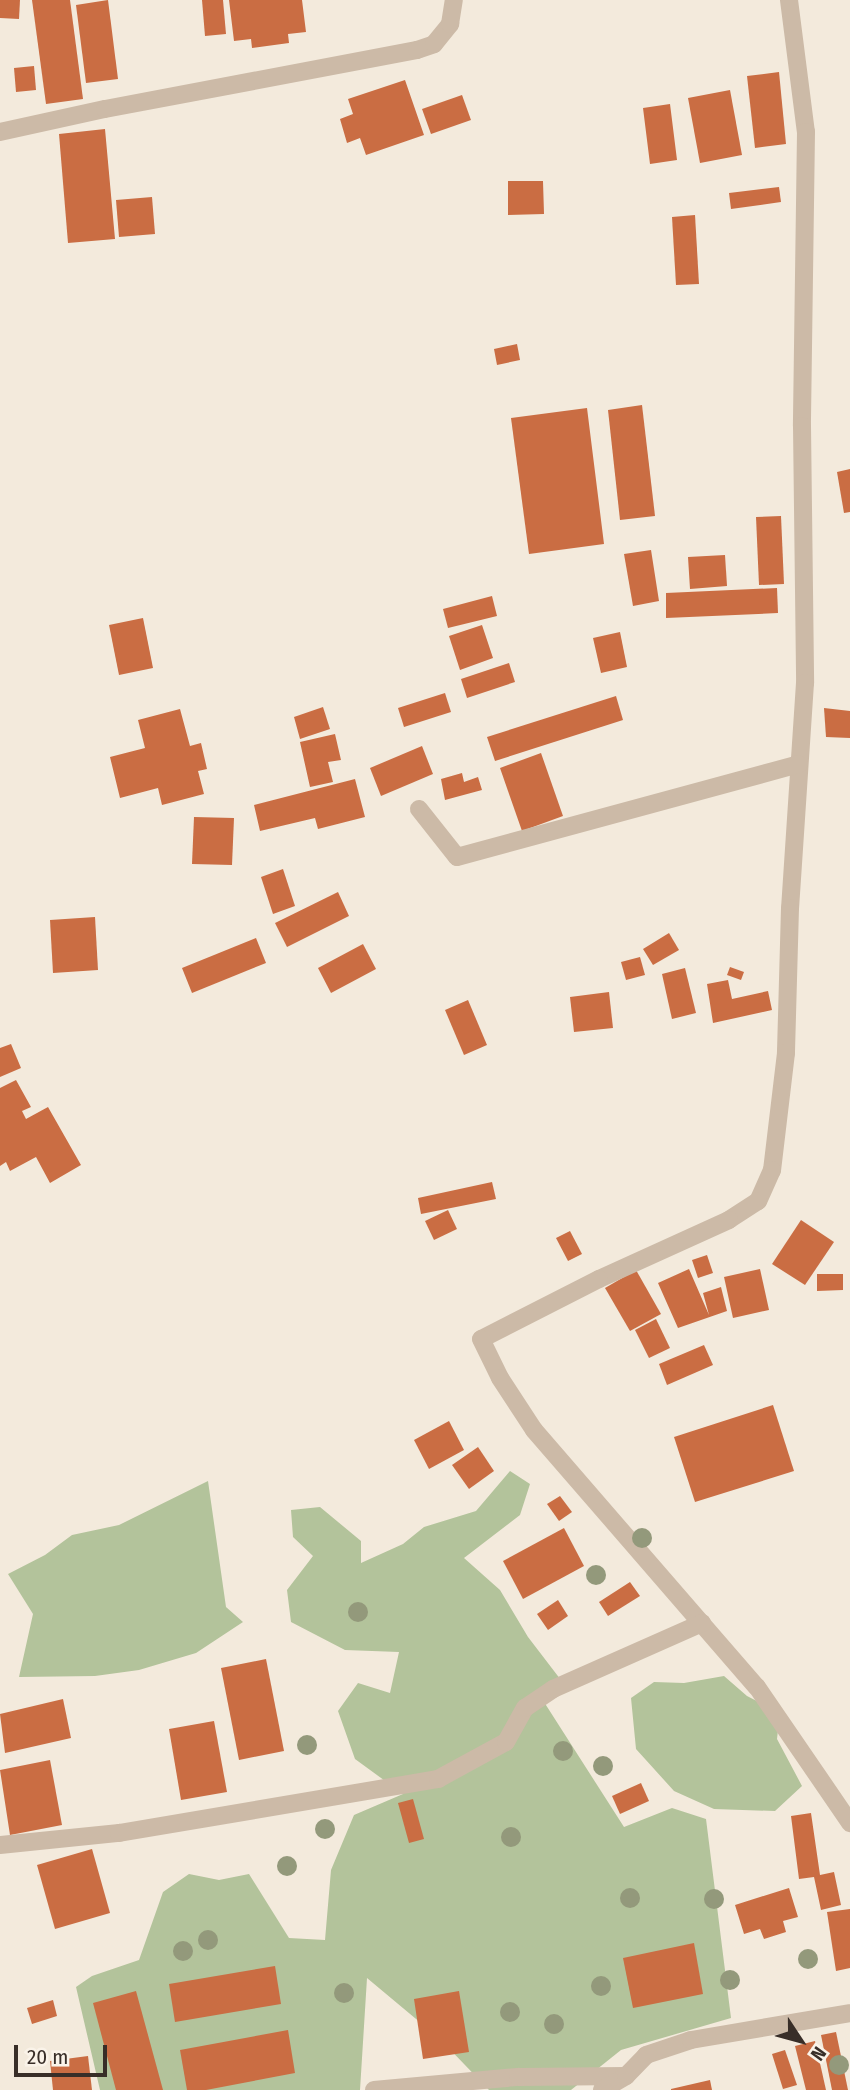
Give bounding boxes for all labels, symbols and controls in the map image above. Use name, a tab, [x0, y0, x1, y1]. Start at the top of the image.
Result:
north arrow	[766, 2006, 836, 2076]
scale bar	[18, 2030, 110, 2074]
text: N	[806, 2042, 831, 2065]
text: 20 m	[27, 2044, 68, 2070]

